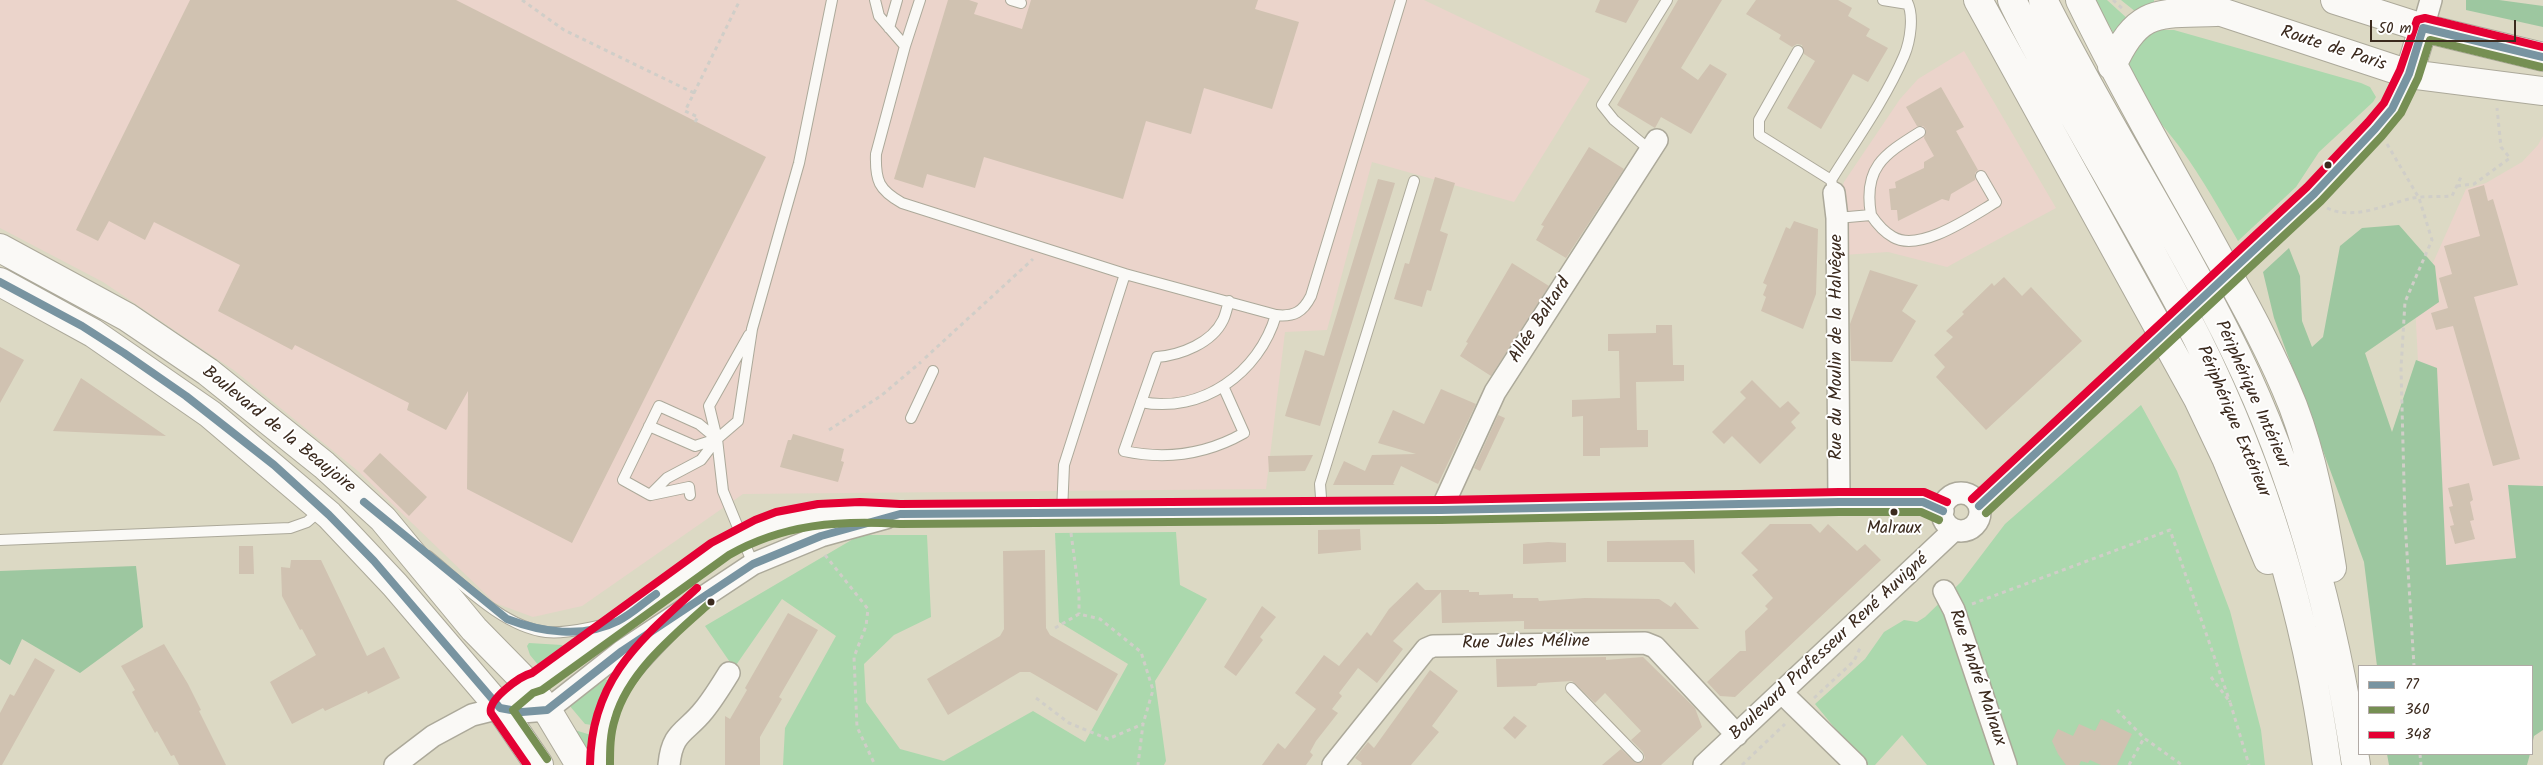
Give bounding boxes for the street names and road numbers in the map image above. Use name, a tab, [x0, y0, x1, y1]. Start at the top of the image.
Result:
street label: Route de Paris	[2277, 23, 2389, 77]
street label: Rue du Moulin de la Halvêque	[1827, 234, 1849, 460]
street label: Allée Baltard	[1505, 274, 1577, 368]
street label: Périphérique Intérieur	[2209, 318, 2293, 472]
street label: Périphérique Extérieur	[2190, 343, 2274, 501]
street label: Boulevard de la Beaujoire	[197, 362, 359, 500]
street label: Boulevard Professeur René Auvigné	[1726, 550, 1934, 746]
street label: Rue André Malraux	[1943, 607, 2009, 749]
street label: Rue Jules Méline	[1462, 632, 1590, 656]

